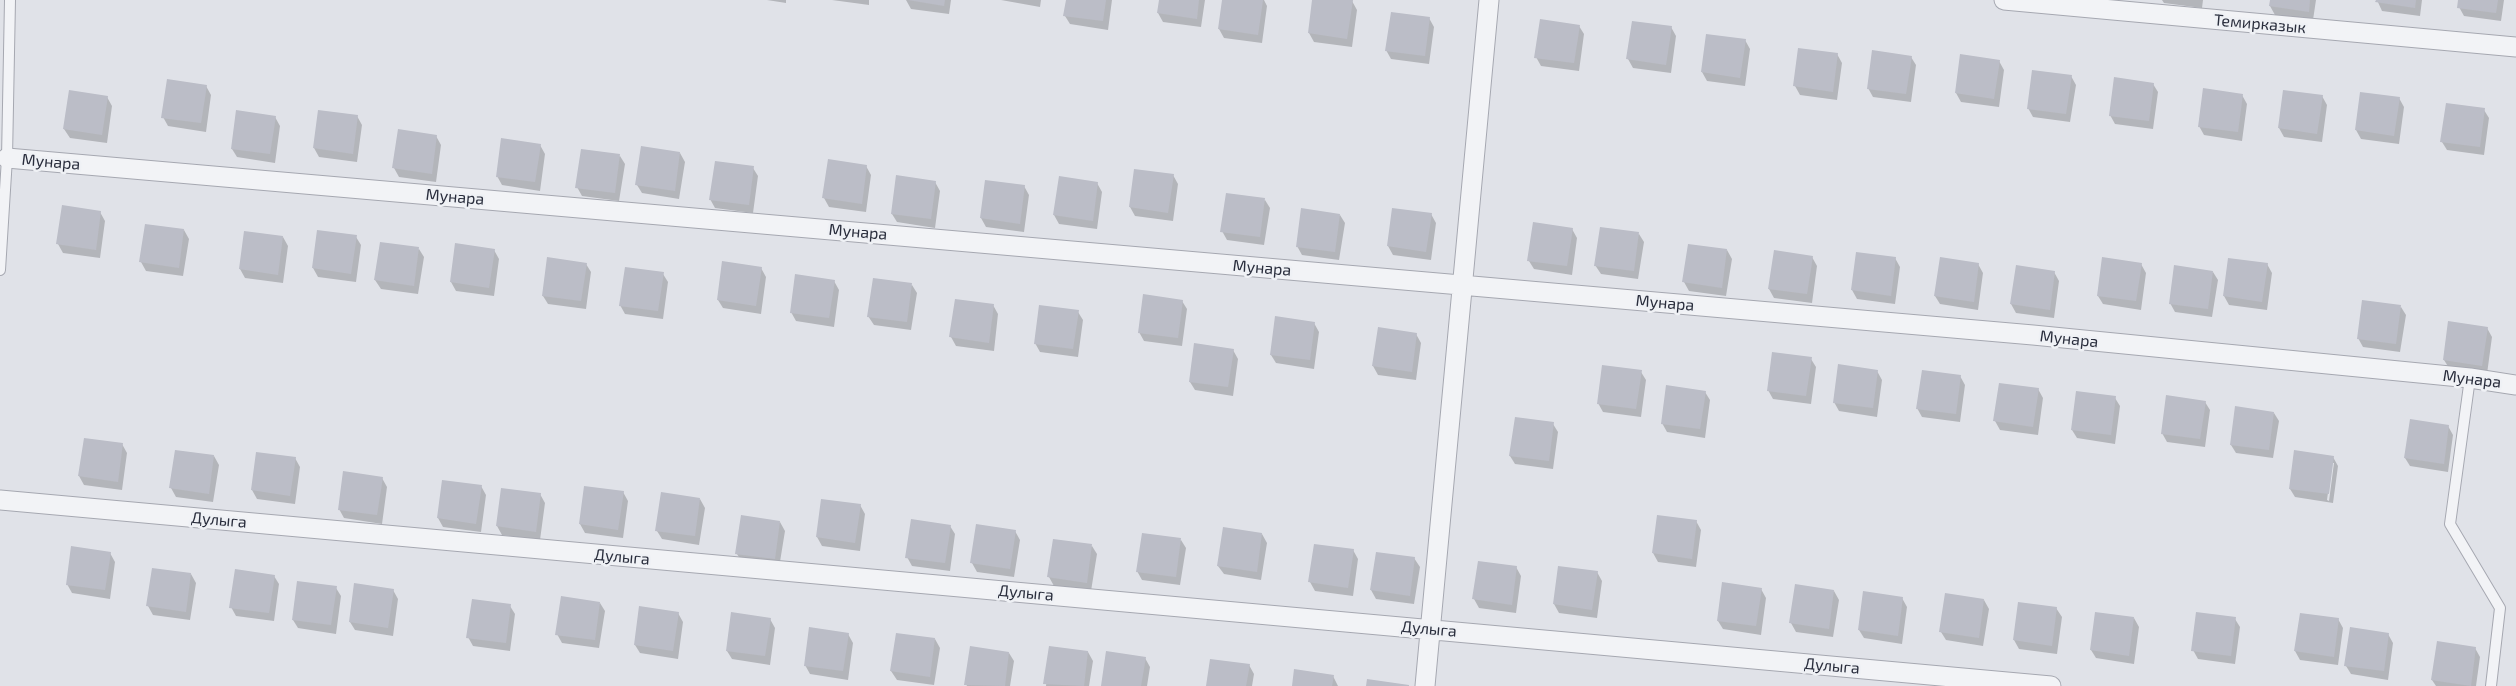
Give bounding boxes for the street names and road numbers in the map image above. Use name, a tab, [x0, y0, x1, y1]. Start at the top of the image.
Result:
street label: Темирказык	[2213, 10, 2307, 38]
street label: Мунара	[21, 150, 81, 174]
street label: Мунара	[425, 185, 485, 209]
street label: Мунара	[828, 220, 888, 244]
street label: Мунара	[1232, 256, 1292, 280]
street label: Мунара	[1635, 291, 1695, 315]
street label: Мунара	[2039, 326, 2099, 352]
street label: Мунара	[2442, 366, 2502, 392]
street label: Дулыга	[190, 508, 248, 532]
street label: Дулыга	[593, 545, 651, 569]
street label: Дулыга	[997, 581, 1055, 605]
street label: Дулыга	[1400, 617, 1458, 641]
street label: Дулыга	[1803, 654, 1861, 678]

